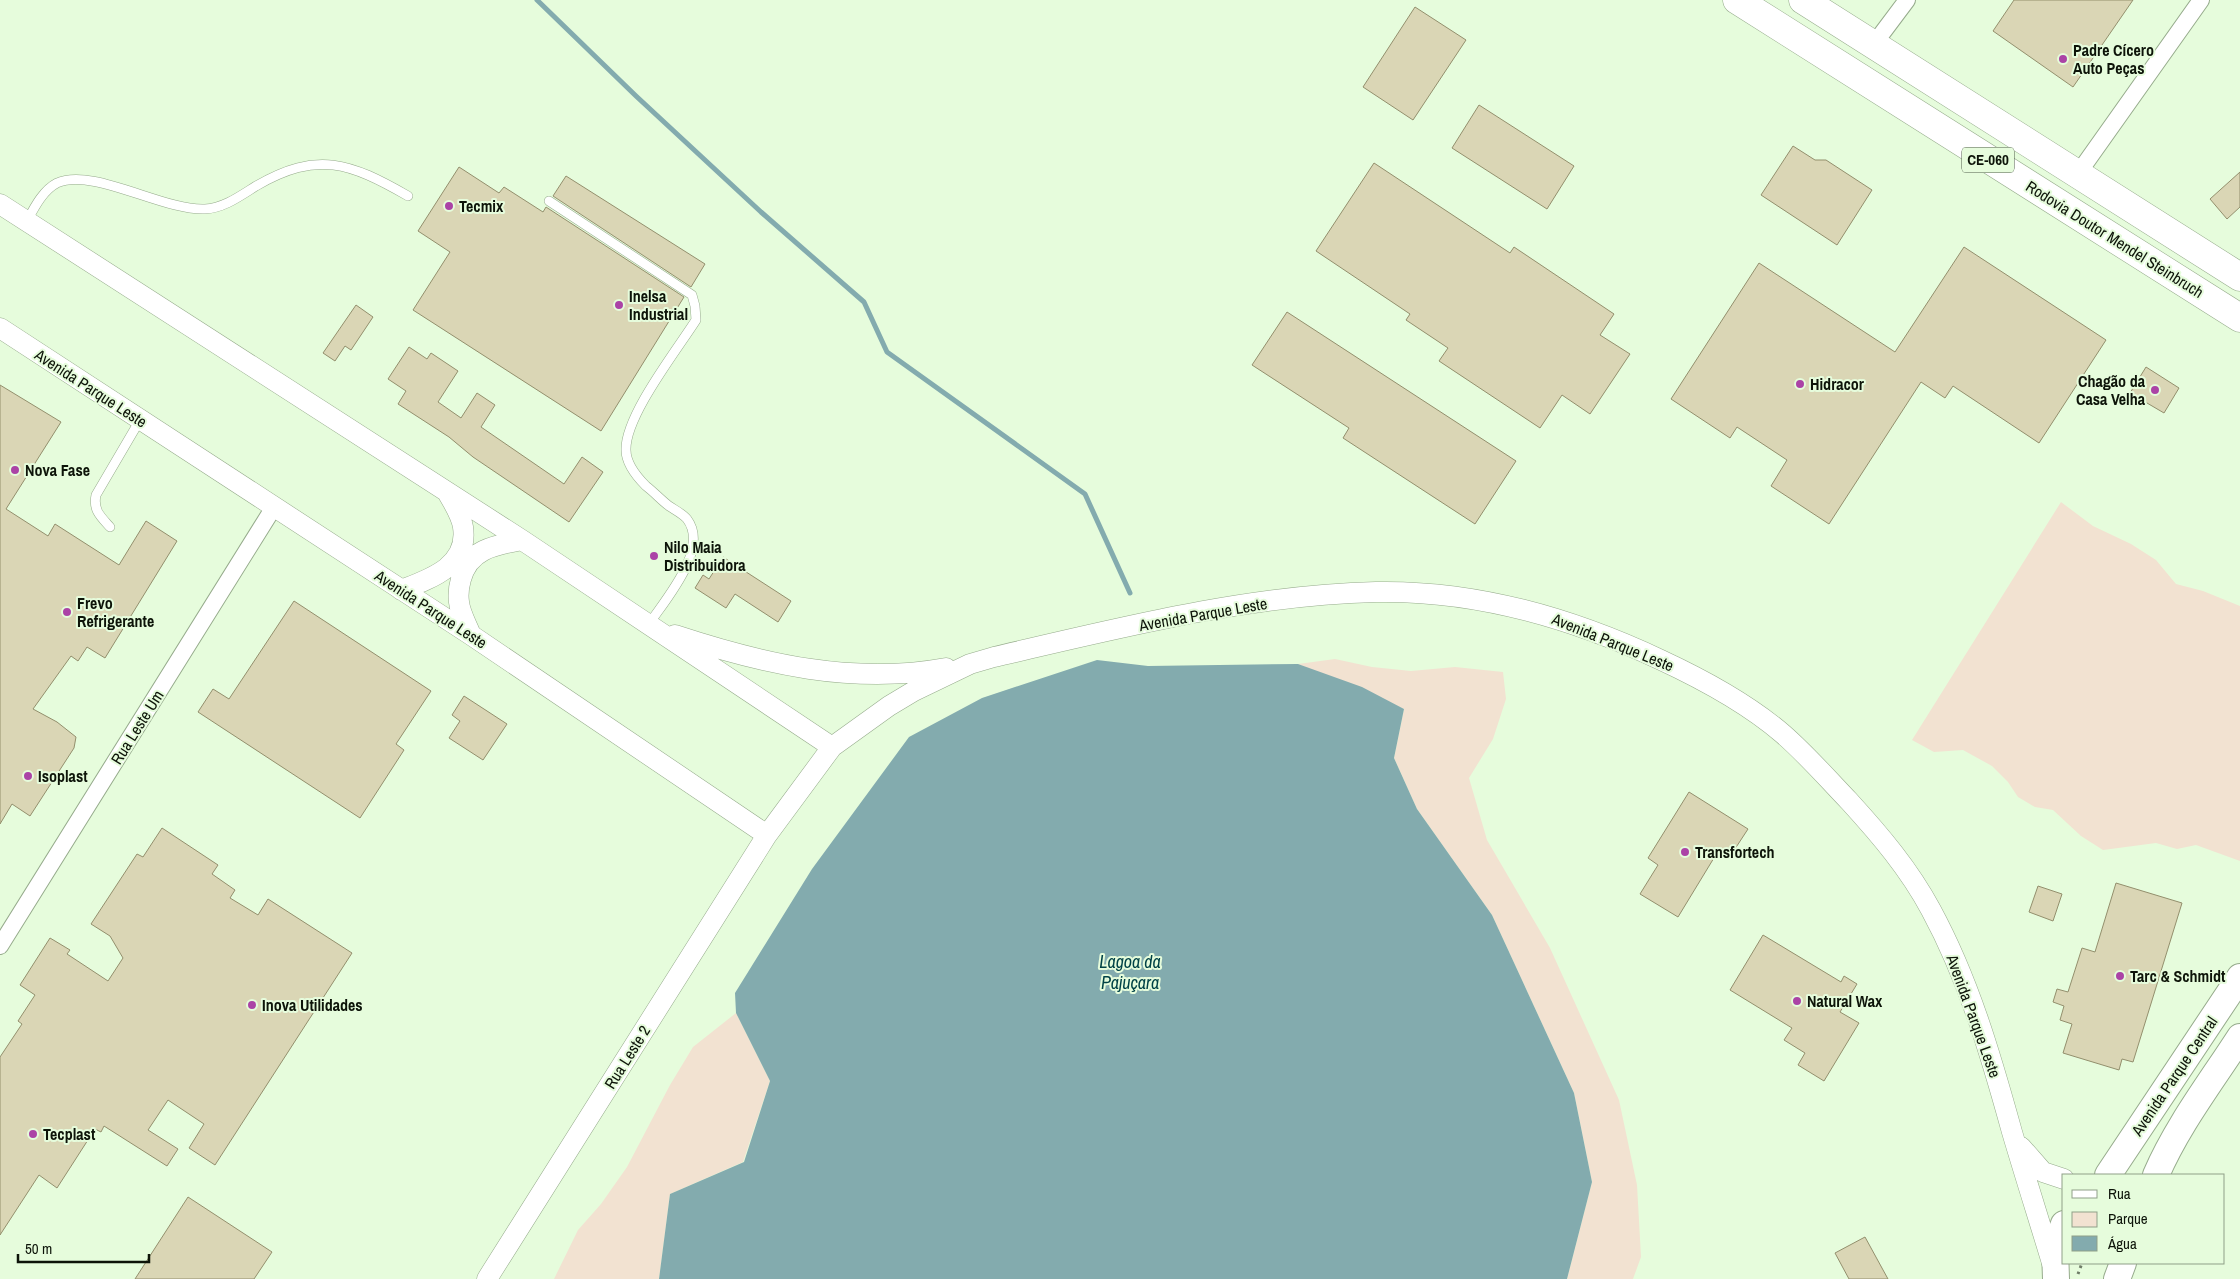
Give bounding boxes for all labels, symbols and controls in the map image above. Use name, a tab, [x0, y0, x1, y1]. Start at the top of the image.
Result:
place label: Padre Cícero Auto Peças	[2073, 39, 2154, 79]
marker: Padre Cícero Auto Peças	[2057, 53, 2069, 65]
road number: CE-060	[1962, 148, 2014, 172]
street label: Rodovia Doutor Mendel Steinbruch	[2022, 175, 2208, 303]
place label: Tecmix	[459, 195, 504, 217]
marker: Tecmix	[443, 200, 455, 212]
place label: Inelsa Industrial	[629, 285, 688, 325]
marker: Inelsa Industrial	[613, 299, 625, 311]
street label: Avenida Parque Leste	[30, 343, 151, 433]
place label: Chagão da Casa Velha	[2076, 370, 2146, 410]
place label: Hidracor	[1810, 373, 1865, 395]
marker: Hidracor	[1794, 378, 1806, 390]
marker: Chagão da Casa Velha	[2149, 384, 2161, 396]
place label: Nova Fase	[25, 459, 90, 481]
marker: Nova Fase	[9, 464, 21, 476]
place label: Nilo Maia Distribuidora	[664, 536, 746, 576]
marker: Nilo Maia Distribuidora	[648, 550, 660, 562]
street label: Avenida Parque Leste	[370, 564, 491, 654]
place label: Frevo Refrigerante	[77, 592, 154, 632]
street label: Avenida Parque Leste	[1136, 592, 1269, 636]
marker: Frevo Refrigerante	[61, 606, 73, 618]
street label: Avenida Parque Leste	[1548, 607, 1677, 676]
street label: Rua Leste Um	[105, 686, 169, 768]
place label: Isoplast	[38, 765, 88, 787]
marker: Isoplast	[22, 770, 34, 782]
place label: Transfortech	[1695, 841, 1774, 863]
marker: Transfortech	[1679, 846, 1691, 858]
water label: Lagoa da Pajuçara	[1099, 949, 1161, 995]
street label: Avenida Parque Leste	[1941, 950, 2007, 1081]
place label: Tarc & Schmidt	[2130, 965, 2226, 987]
marker: Tarc & Schmidt	[2114, 970, 2126, 982]
place label: Natural Wax	[1807, 990, 1883, 1012]
place label: Inova Utilidades	[262, 994, 363, 1016]
marker: Natural Wax	[1791, 995, 1803, 1007]
marker: Inova Utilidades	[246, 999, 258, 1011]
street label: Avenida Parque Central	[2125, 1012, 2222, 1141]
street label: Rua Leste 2	[599, 1021, 655, 1093]
place label: Tecplast	[43, 1123, 96, 1145]
marker: Tecplast	[27, 1128, 39, 1140]
legend	[2062, 1174, 2225, 1264]
text: Rua	[2108, 1183, 2131, 1204]
text: Parque	[2108, 1208, 2148, 1229]
scale bar	[18, 1232, 149, 1264]
text: Água	[2107, 1233, 2137, 1254]
text: 50 m	[25, 1238, 52, 1259]

